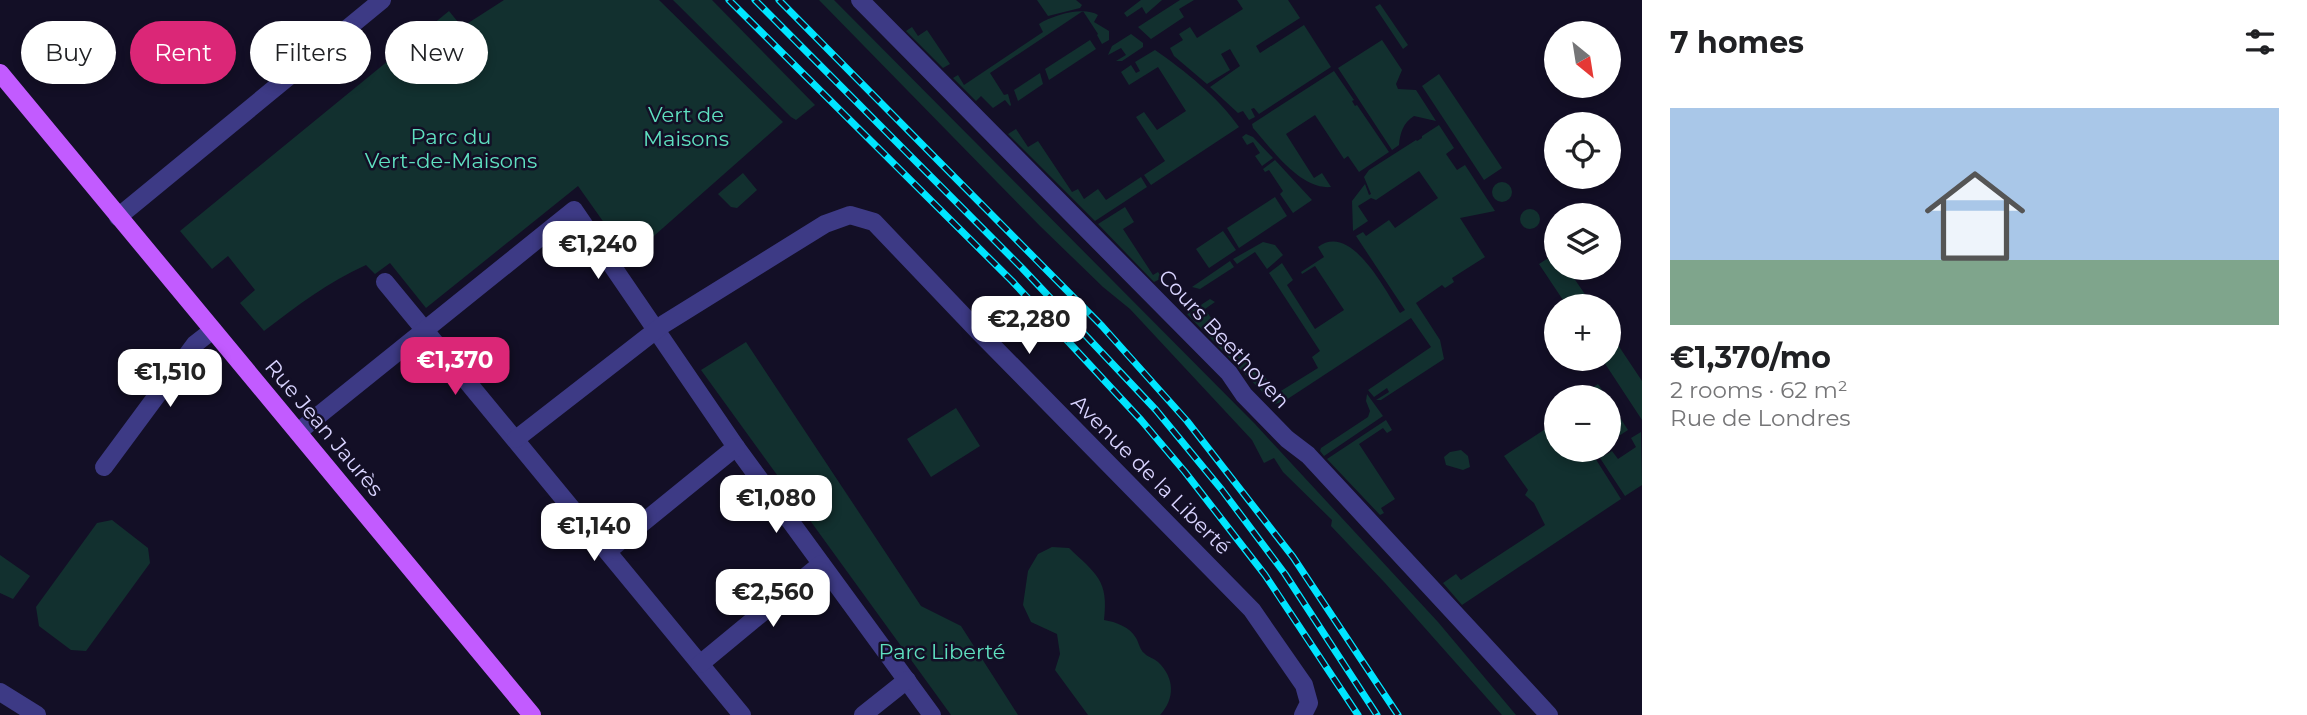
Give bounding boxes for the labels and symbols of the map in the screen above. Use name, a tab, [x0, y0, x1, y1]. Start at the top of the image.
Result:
north arrow	[1544, 21, 1620, 98]
park label: Vert de Maisons	[643, 102, 729, 151]
park label: Parc du Vert-de-Maisons	[365, 124, 537, 173]
pin: €1,240	[541, 222, 655, 281]
street label: Cours Beethoven	[1154, 264, 1295, 413]
pin: €2,280	[972, 296, 1086, 356]
pin: €1,370	[398, 338, 512, 397]
pin: €1,510	[113, 350, 227, 409]
street label: Rue Jean Jaurès	[260, 354, 389, 501]
street label: Avenue de la Liberté	[1066, 390, 1236, 560]
pin: €1,080	[719, 476, 833, 535]
pin: €1,140	[537, 504, 651, 563]
pin: €2,560	[716, 570, 830, 629]
park label: Parc Liberté	[878, 639, 1006, 664]

